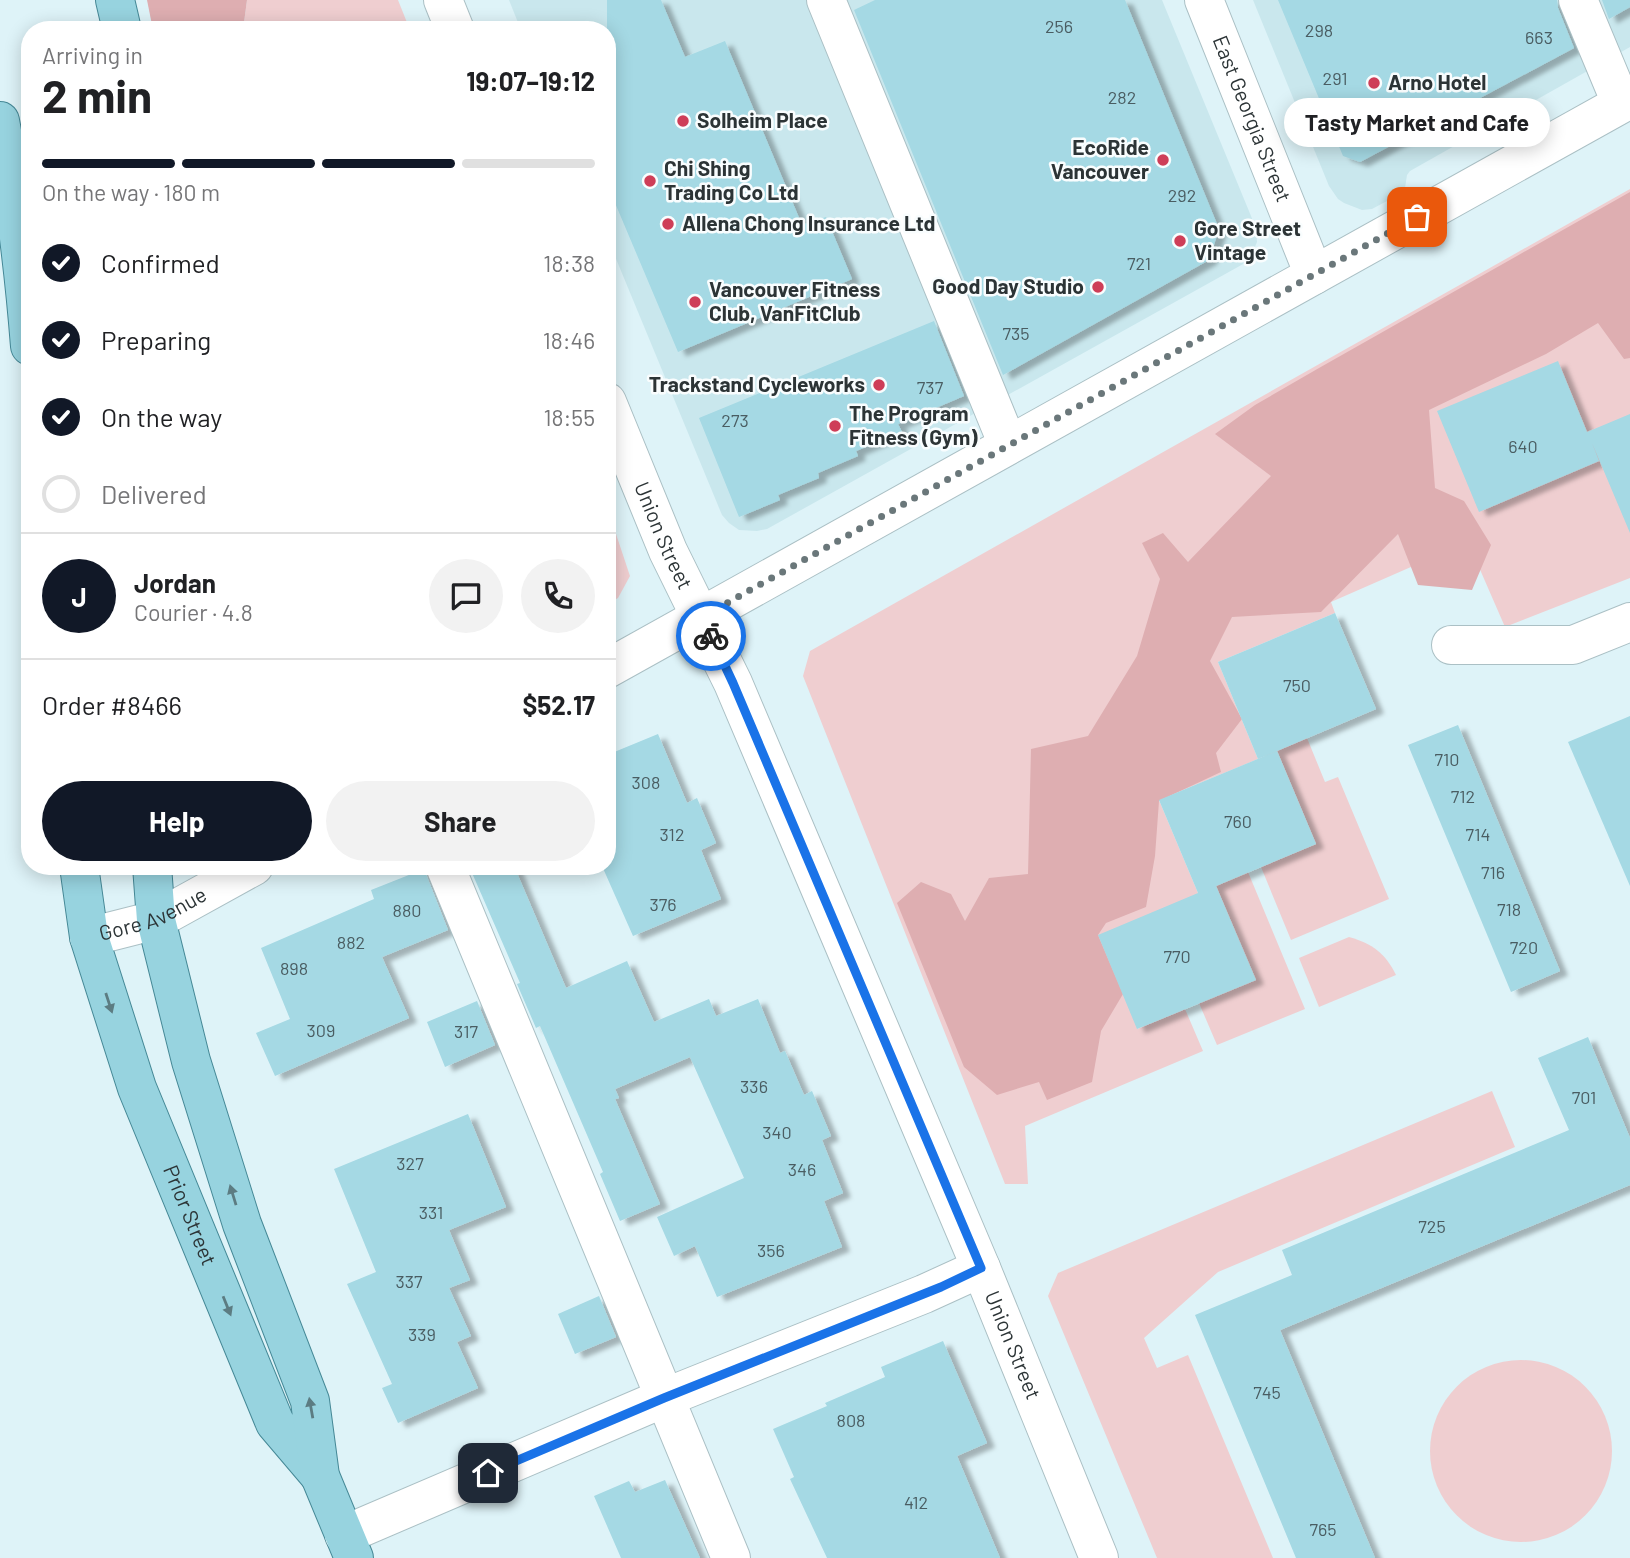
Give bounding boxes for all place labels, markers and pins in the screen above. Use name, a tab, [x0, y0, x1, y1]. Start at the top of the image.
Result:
place label: Arno Hotel	[1388, 69, 1486, 94]
marker: Arno Hotel	[1366, 75, 1382, 91]
callout: Tasty Market and Cafe	[1284, 98, 1550, 147]
place label: Solheim Place	[697, 107, 828, 132]
marker: Solheim Place	[675, 113, 691, 129]
place label: EcoRide Vancouver	[1051, 134, 1149, 183]
marker: EcoRide Vancouver	[1155, 152, 1171, 168]
place label: Chi Shing Trading Co Ltd	[664, 155, 799, 204]
marker: Chi Shing Trading Co Ltd	[642, 173, 658, 189]
pin	[1387, 187, 1447, 247]
place label: Allena Chong Insurance Ltd	[682, 210, 935, 235]
place label: Gore Street Vintage	[1194, 215, 1301, 264]
marker: Allena Chong Insurance Ltd	[660, 216, 676, 232]
marker: Gore Street Vintage	[1172, 233, 1188, 249]
place label: Good Day Studio	[932, 273, 1084, 298]
place label: Vancouver Fitness Club, VanFitClub	[709, 276, 880, 325]
marker: Good Day Studio	[1090, 279, 1106, 295]
marker: Vancouver Fitness Club, VanFitClub	[687, 294, 703, 310]
place label: Trackstand Cycleworks	[649, 371, 865, 396]
marker: Trackstand Cycleworks	[871, 377, 887, 393]
place label: The Program Fitness (Gym)	[849, 400, 978, 449]
marker: The Program Fitness (Gym)	[827, 418, 843, 434]
pin	[458, 1443, 518, 1503]

